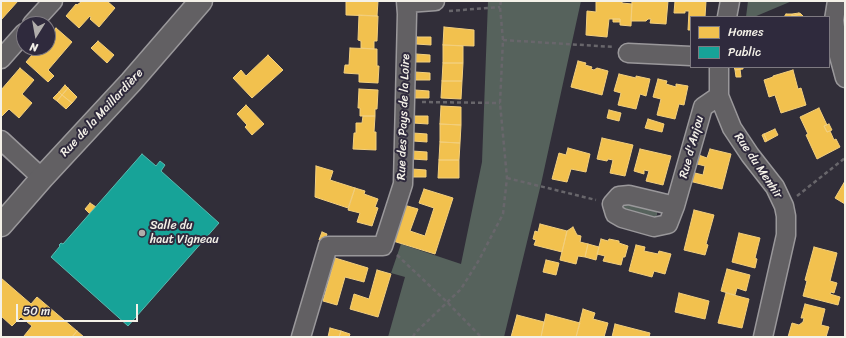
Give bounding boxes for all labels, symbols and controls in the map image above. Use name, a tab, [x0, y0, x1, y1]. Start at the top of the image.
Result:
north arrow	[16, 16, 56, 56]
legend	[690, 16, 830, 68]
text: Homes	[728, 21, 764, 43]
text: N	[28, 37, 39, 57]
text: Public	[728, 41, 761, 63]
street label: Rue des Pays de la Loire	[395, 54, 413, 180]
street label: Rue de la Maillardière	[58, 66, 146, 160]
street label: Rue d'Anjou	[677, 114, 707, 180]
street label: Rue du Menhir	[731, 131, 785, 201]
place label: Salle du haut Vigneau	[150, 219, 219, 247]
marker: Salle du haut Vigneau	[137, 228, 147, 238]
scale bar	[18, 296, 140, 322]
text: 50 m	[23, 300, 50, 322]

